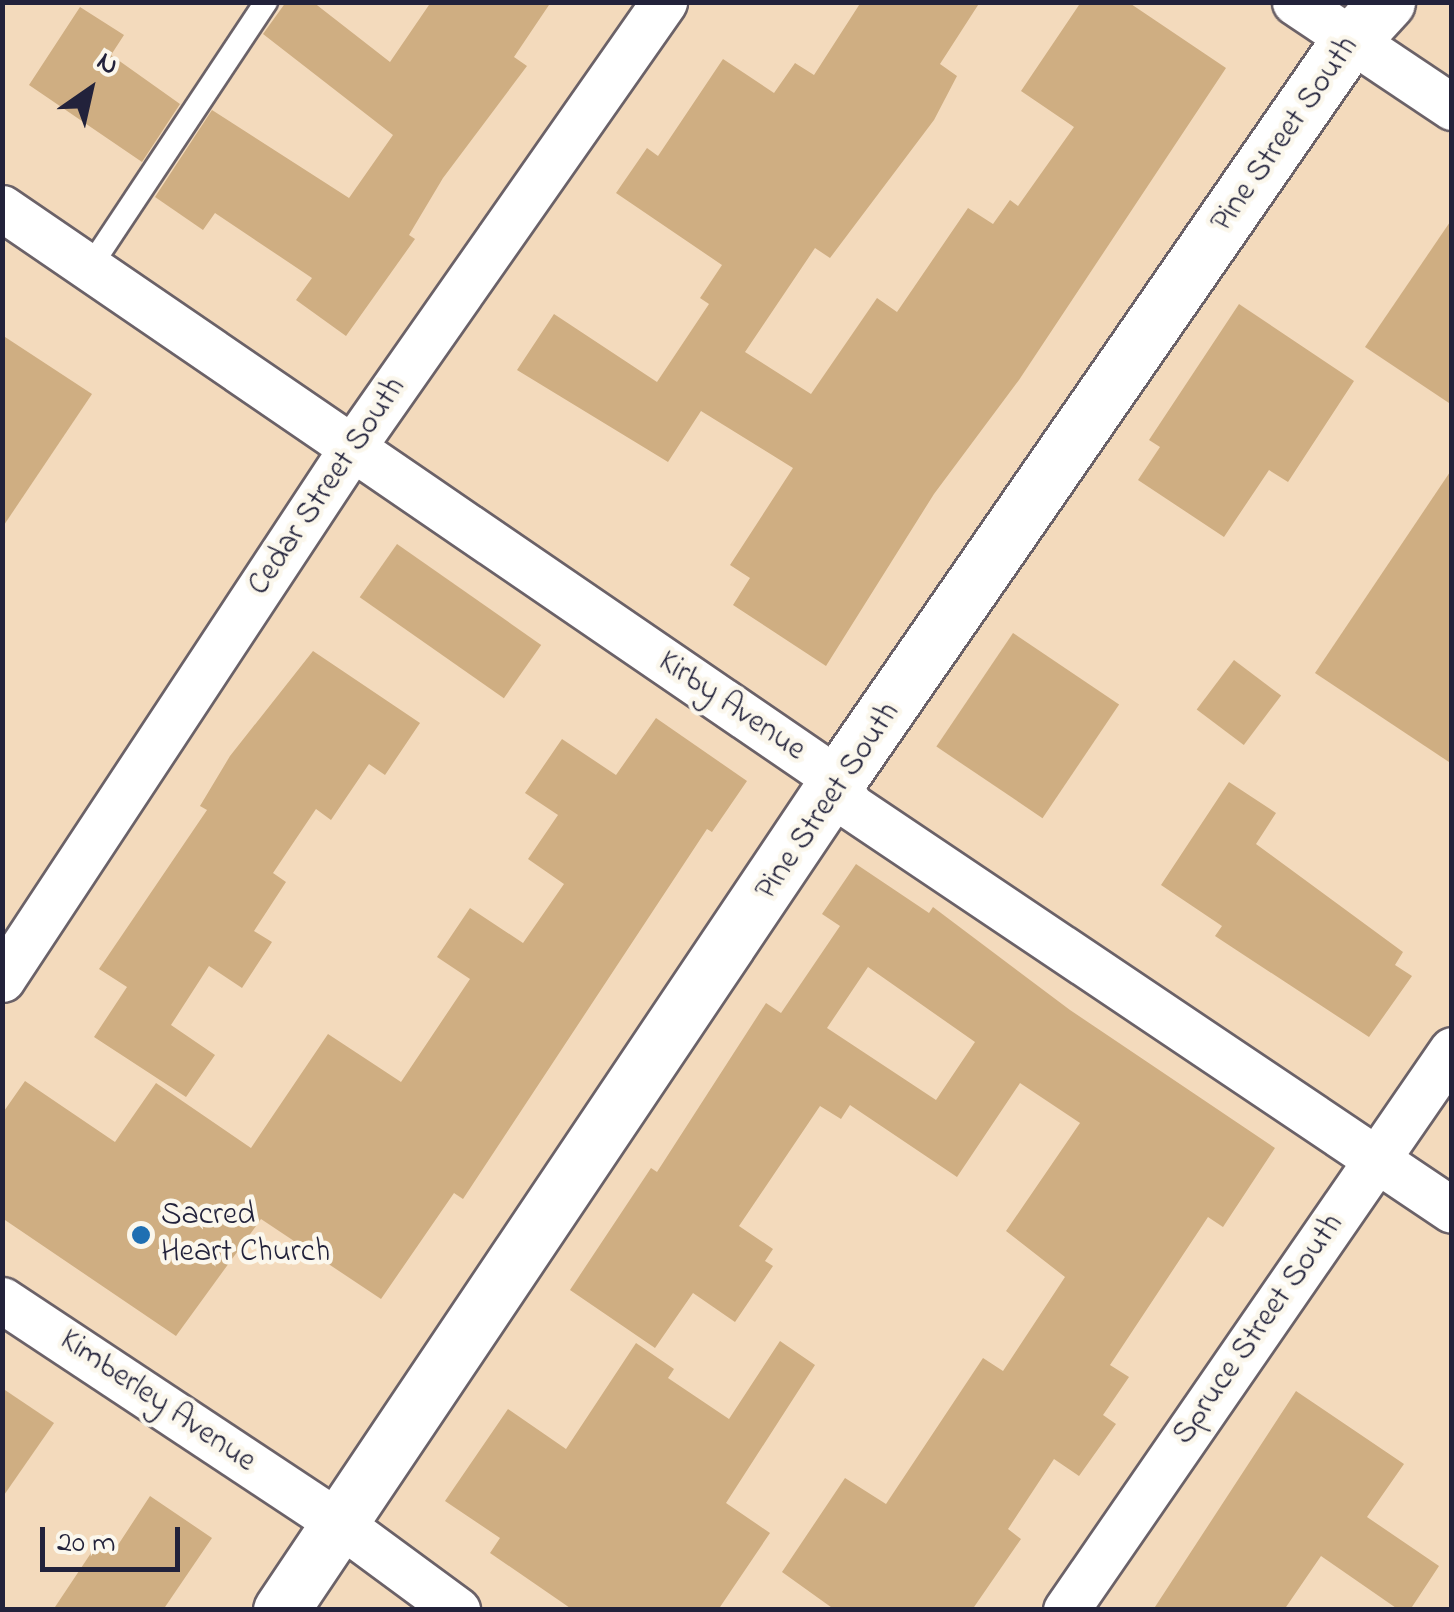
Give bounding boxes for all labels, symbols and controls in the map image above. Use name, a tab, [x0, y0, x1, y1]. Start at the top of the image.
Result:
street label: Pine Street South	[1204, 30, 1368, 240]
north arrow	[40, 40, 140, 140]
text: N	[88, 42, 126, 87]
street label: Cedar Street South	[241, 371, 415, 603]
street label: Kirby Avenue	[650, 644, 812, 770]
street label: Pine Street South	[749, 696, 909, 908]
place label: Sacred Heart Church	[161, 1198, 330, 1273]
street label: Spruce Street South	[1165, 1207, 1353, 1453]
marker: Sacred Heart Church	[130, 1224, 152, 1246]
street label: Kimberley Avenue	[52, 1322, 262, 1482]
scale bar	[45, 1507, 185, 1569]
text: 20 m	[57, 1522, 116, 1566]

